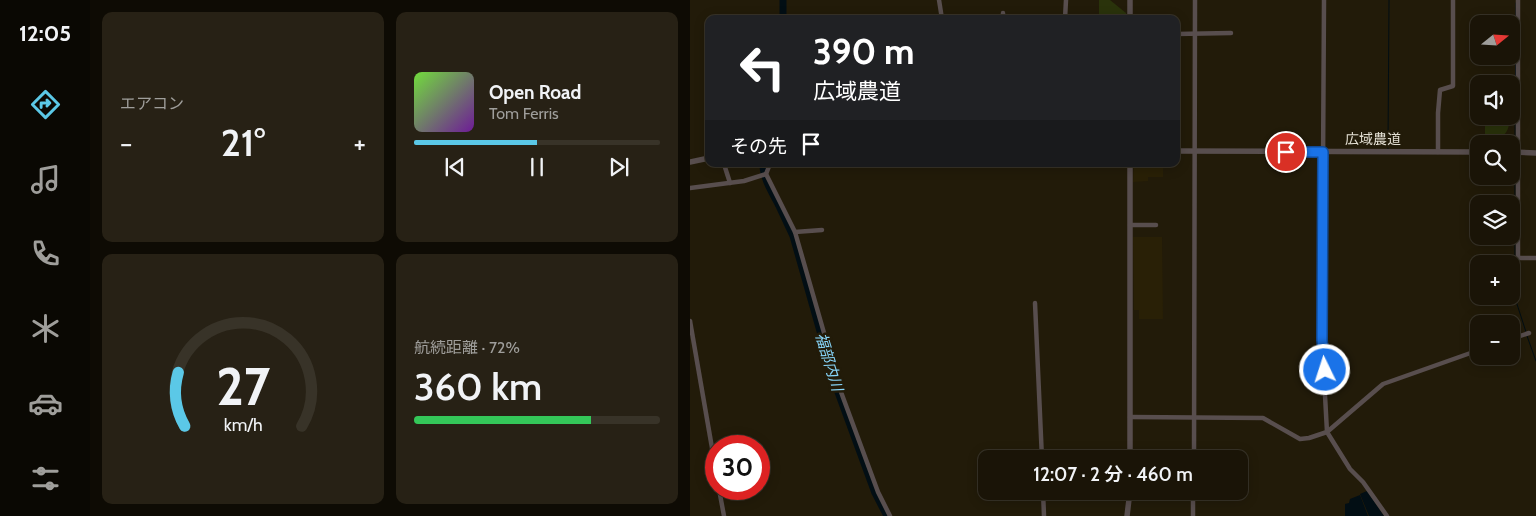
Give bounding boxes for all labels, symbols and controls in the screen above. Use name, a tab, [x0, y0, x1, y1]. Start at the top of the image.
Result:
north arrow	[1470, 15, 1520, 65]
map controls	[1470, 15, 1520, 365]
text: 12:05	[19, 20, 71, 47]
text: 390 m	[813, 30, 915, 73]
icon: left	[730, 35, 795, 100]
button: sound	[1470, 75, 1520, 125]
text: 広域農道	[813, 78, 901, 105]
text: Open Road	[489, 81, 581, 104]
icon: directions	[28, 87, 63, 122]
text: エアコン	[120, 94, 184, 113]
text: Tom Ferris	[489, 104, 559, 123]
text: 21°	[221, 119, 265, 166]
text: −	[120, 126, 132, 160]
text: +	[354, 126, 366, 160]
icon: arrive	[797, 130, 825, 158]
street label: 広域農道	[1345, 130, 1401, 148]
pin	[1265, 131, 1307, 173]
text: その先	[730, 135, 787, 158]
button: search	[1470, 135, 1520, 185]
icon: arrive	[1272, 138, 1300, 166]
icon: previous	[441, 153, 469, 181]
icon: pause	[523, 153, 551, 181]
icon: next	[605, 153, 633, 181]
icon: music	[28, 162, 63, 197]
button: layers	[1470, 195, 1520, 245]
icon: phone	[28, 236, 63, 271]
button: +	[1470, 255, 1520, 305]
icon: climate	[28, 311, 63, 346]
button: −	[1470, 315, 1520, 365]
water label: 福部内川	[812, 331, 847, 395]
text: 航続距離 · 72%	[414, 338, 520, 357]
position arrow	[1298, 343, 1350, 395]
text: 27	[216, 355, 270, 418]
text: 360 km	[414, 363, 542, 410]
icon: car	[28, 386, 63, 421]
text: km/h	[223, 414, 263, 435]
speed limit sign: 30	[705, 435, 770, 500]
icon: filters	[28, 461, 63, 496]
text: 12:07 · 2 分 · 460 m	[1033, 463, 1193, 486]

